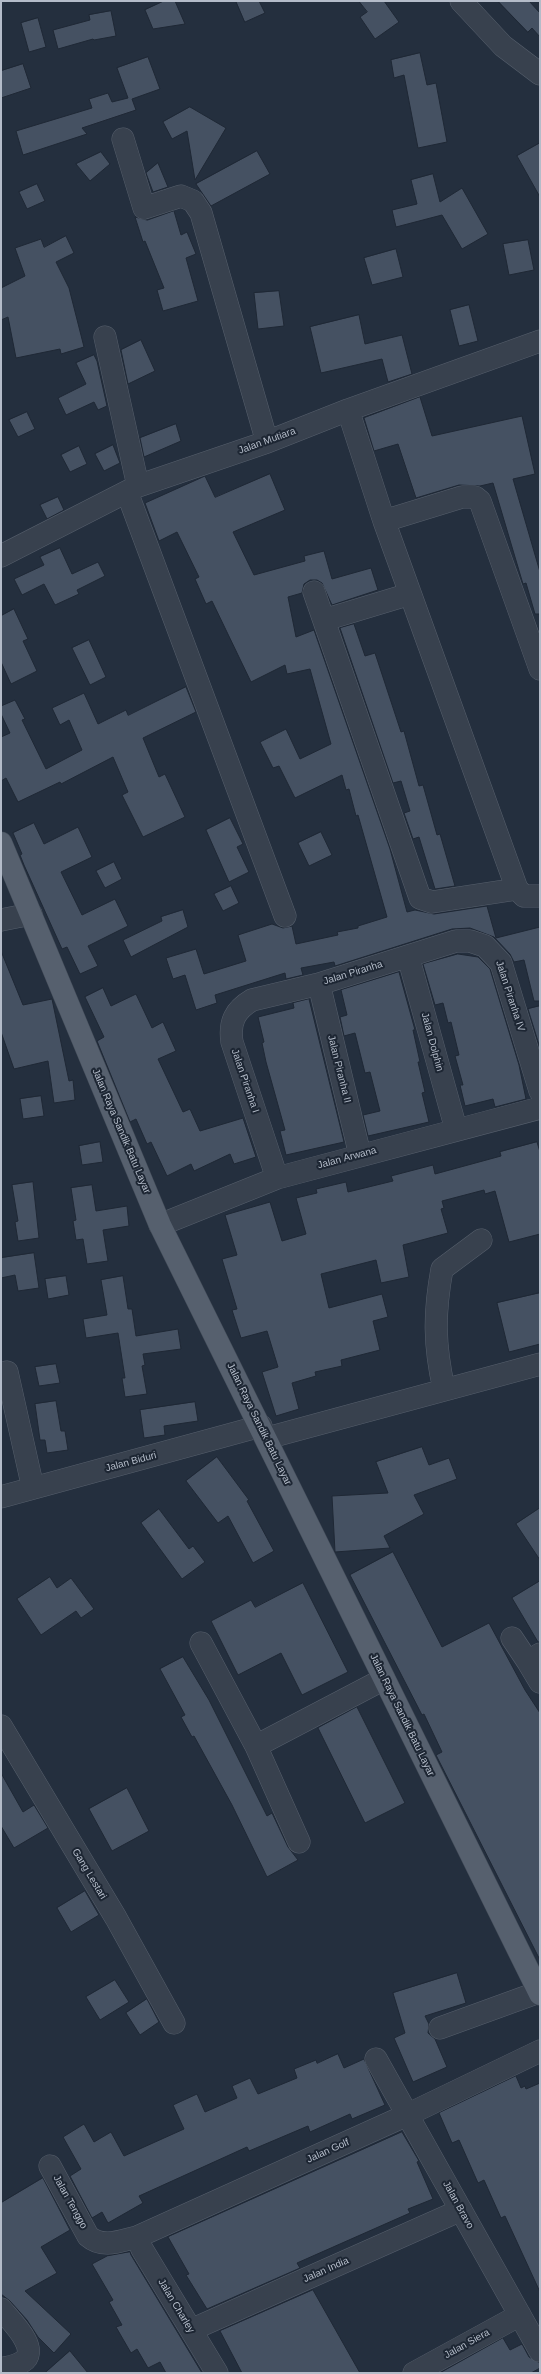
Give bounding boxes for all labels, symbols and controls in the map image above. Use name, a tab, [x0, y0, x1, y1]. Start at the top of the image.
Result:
street label: Jalan Mutiara	[237, 425, 297, 457]
street label: Jalan Piranha	[322, 958, 384, 988]
street label: Jalan Piranha IV	[493, 959, 527, 1033]
street label: Jalan Dolphin	[418, 1011, 446, 1073]
street label: Jalan Piranha II	[325, 1034, 353, 1104]
street label: Jalan Piranha I	[228, 1048, 262, 1114]
street label: Jalan Raya Sandik Batu Layar	[89, 1067, 153, 1195]
street label: Jalan Arwana	[316, 1144, 378, 1172]
street label: Jalan Raya Sandik Batu Layar	[224, 1361, 294, 1487]
street label: Jalan Biduri	[104, 1449, 158, 1475]
street label: Jalan Raya Sandik Batu Layar	[367, 1652, 437, 1778]
street label: Gang Lestari	[69, 1846, 109, 1902]
street label: Jalan Golf	[305, 2136, 351, 2166]
street label: Jalan Tenggo	[50, 2173, 90, 2231]
street label: Jalan Bravo	[440, 2179, 476, 2231]
street label: Jalan India	[301, 2255, 351, 2285]
street label: Jalan Charley	[155, 2277, 197, 2335]
street label: Jalan Siera	[442, 2327, 492, 2361]

